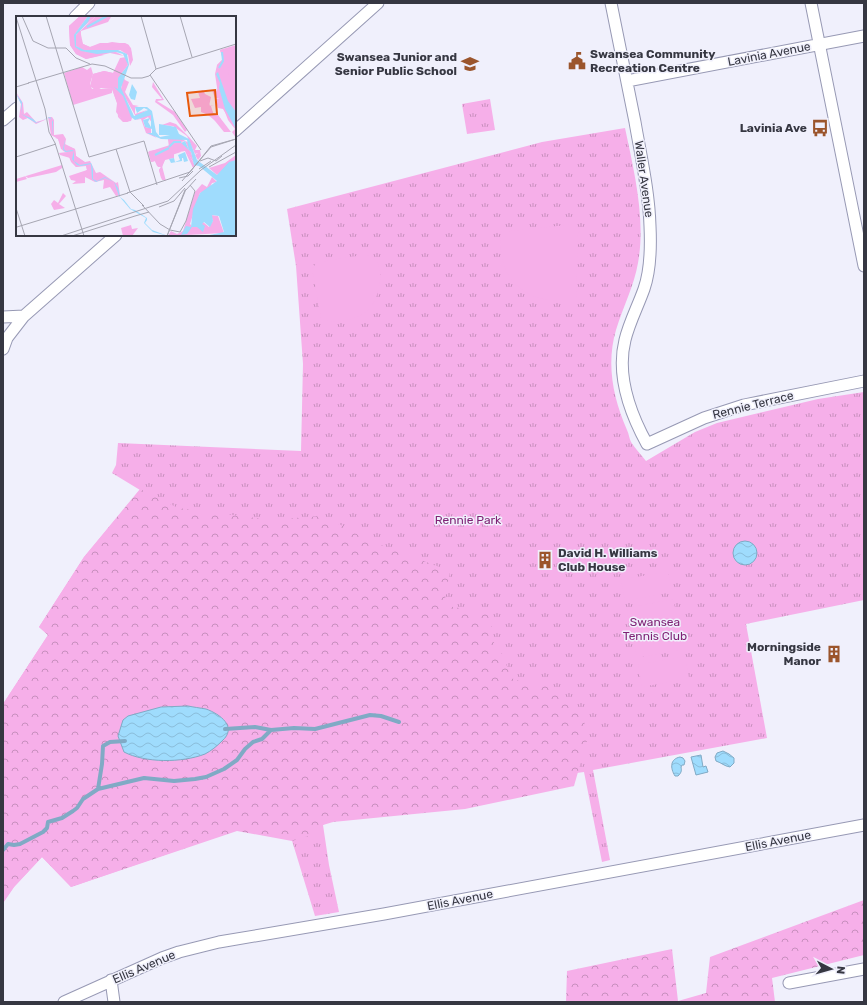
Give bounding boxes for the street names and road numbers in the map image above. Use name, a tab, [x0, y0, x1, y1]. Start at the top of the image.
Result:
street label: Lavinia Avenue	[726, 39, 812, 69]
street label: Waller Avenue	[632, 140, 656, 219]
street label: Rennie Terrace	[711, 388, 795, 422]
street label: Ellis Avenue	[744, 828, 812, 854]
street label: Ellis Avenue	[426, 887, 494, 913]
street label: Ellis Avenue	[111, 947, 178, 986]

